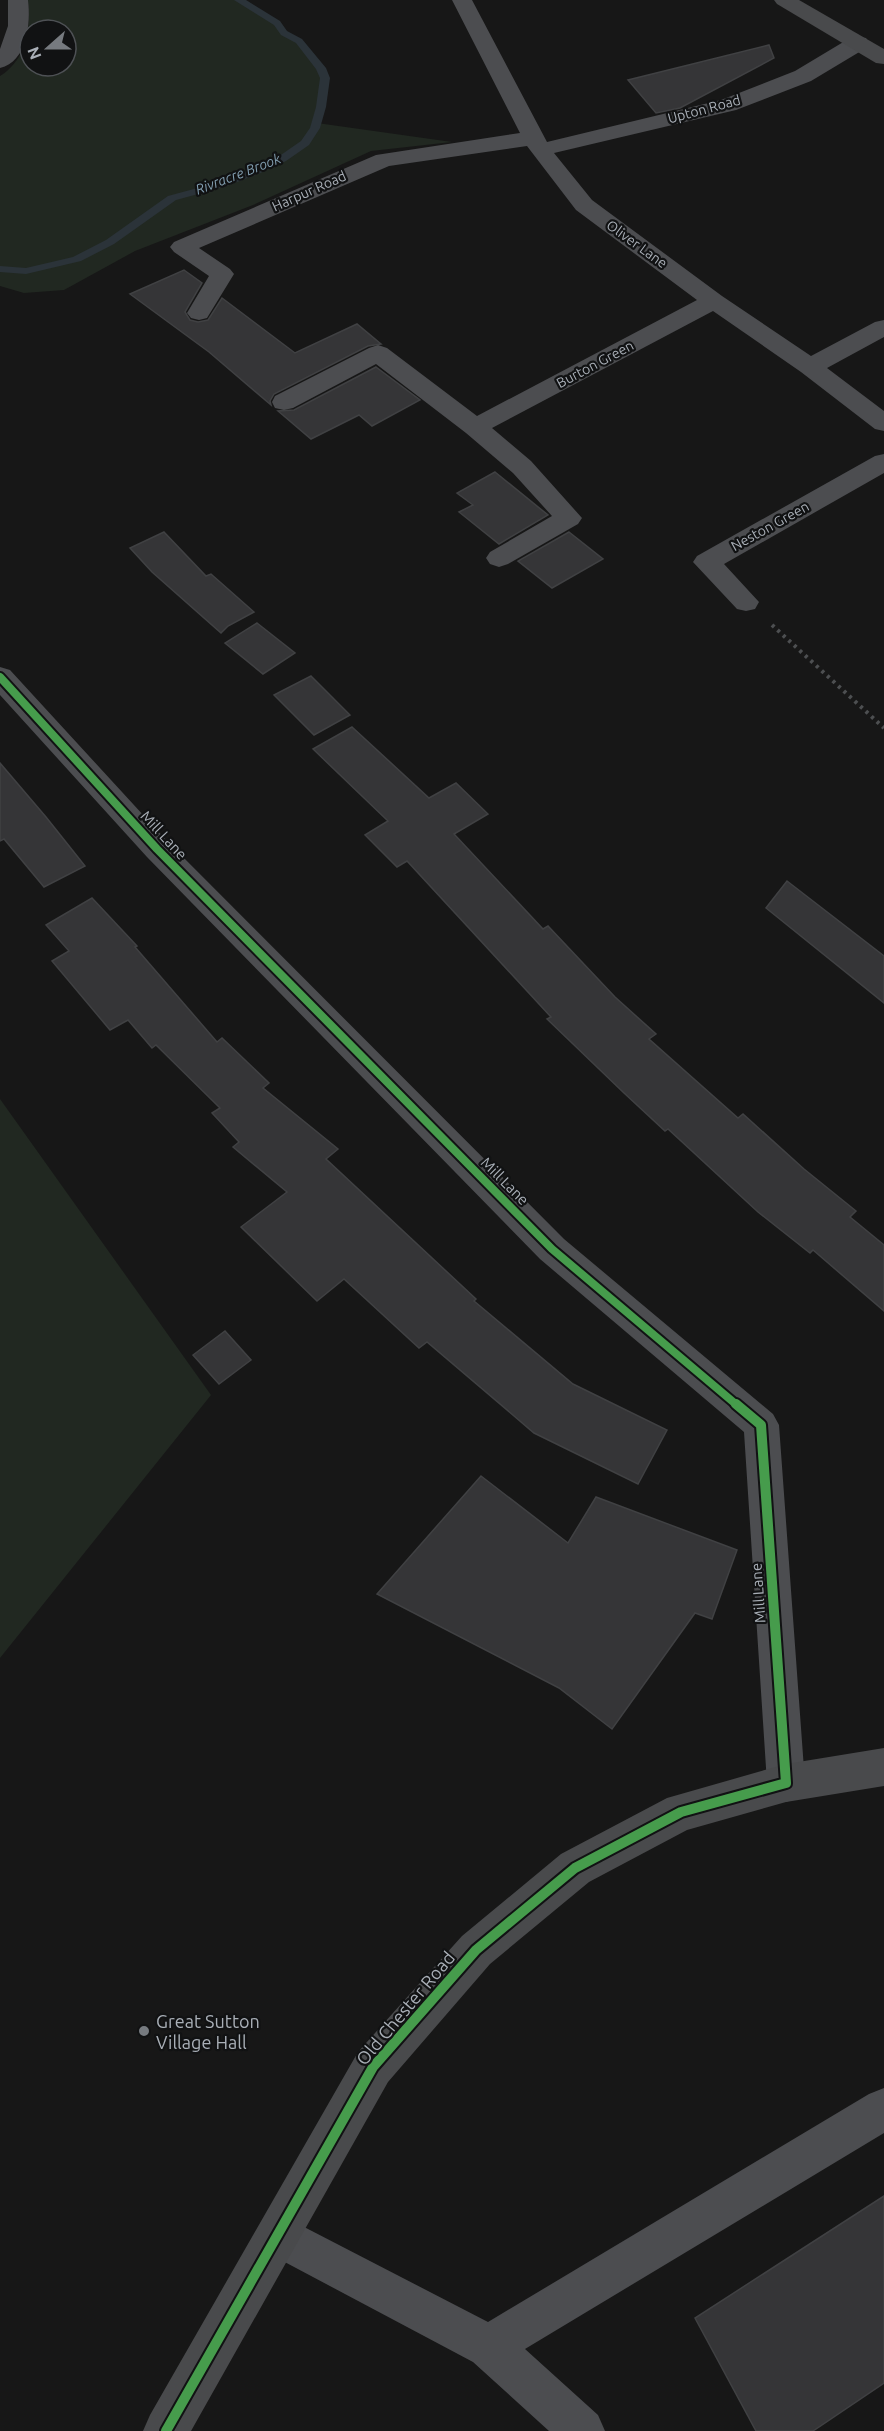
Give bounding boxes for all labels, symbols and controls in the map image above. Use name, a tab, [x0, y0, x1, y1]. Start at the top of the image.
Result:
north arrow	[18, 18, 78, 78]
text: N	[23, 45, 45, 62]
street label: Upton Road	[666, 92, 742, 126]
water label: Rivracre Brook	[193, 150, 284, 198]
street label: Harpur Road	[270, 168, 348, 214]
street label: Oliver Lane	[604, 217, 670, 271]
street label: Burton Green	[554, 337, 636, 391]
street label: Neston Green	[728, 498, 812, 554]
street label: Mill Lane	[137, 807, 191, 863]
street label: Mill Lane	[478, 1154, 532, 1208]
street label: Mill Lane	[747, 1562, 769, 1624]
street label: Old Chester Road	[352, 1947, 458, 2069]
place label: Great Sutton Village Hall	[156, 2011, 260, 2052]
marker: Great Sutton Village Hall	[137, 2024, 151, 2038]

